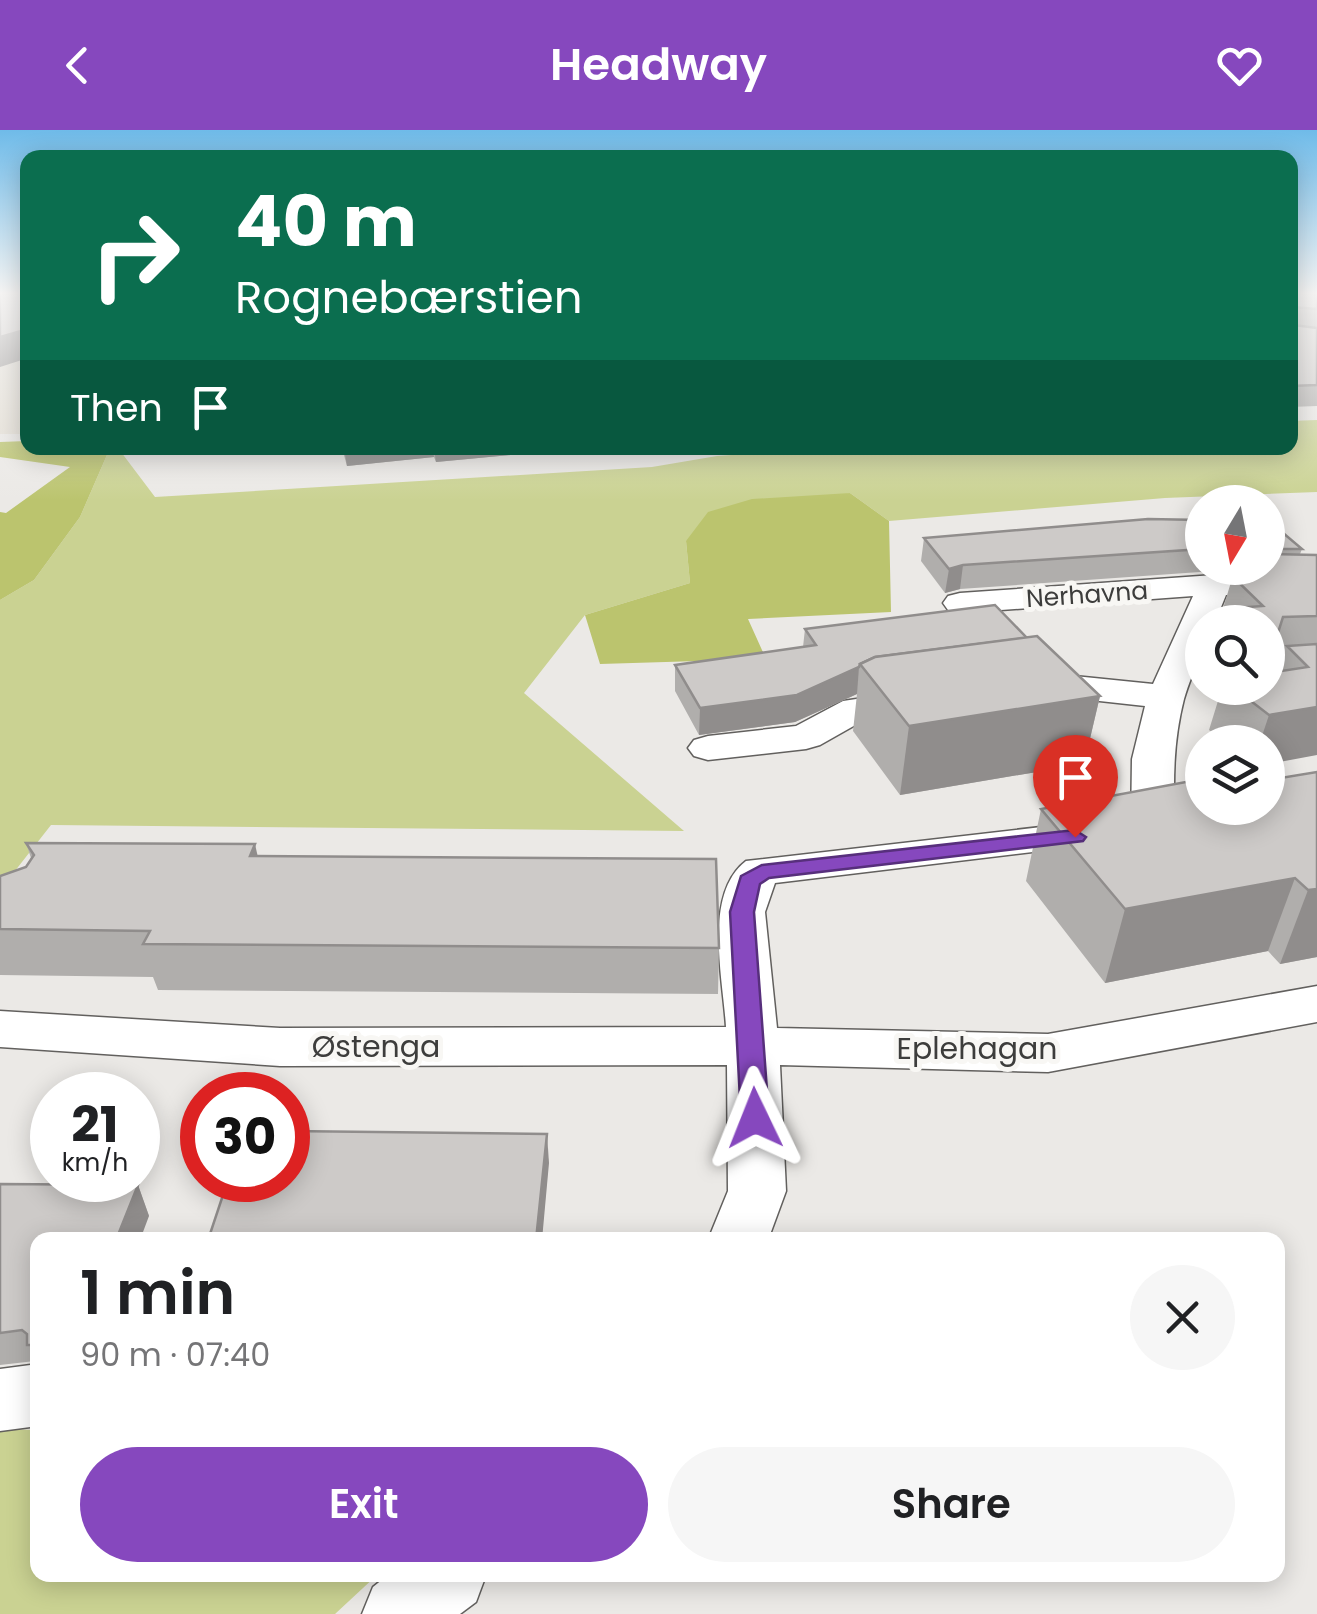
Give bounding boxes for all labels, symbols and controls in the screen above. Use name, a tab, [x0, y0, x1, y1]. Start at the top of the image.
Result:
text: Headway	[550, 33, 767, 96]
icon: back	[50, 38, 105, 93]
icon: heart	[1212, 38, 1267, 93]
text: 40 m	[235, 172, 417, 271]
icon: right	[70, 190, 200, 320]
text: Rognebærstien	[235, 266, 583, 329]
icon: arrive	[183, 380, 238, 435]
text: Then	[70, 381, 163, 434]
north arrow	[1185, 485, 1285, 585]
map controls	[1185, 485, 1285, 825]
street label: Nerhavna	[1025, 573, 1149, 616]
button: search	[1185, 605, 1285, 705]
button: layers	[1185, 725, 1285, 825]
pin	[1033, 735, 1118, 838]
icon: arrive	[1048, 750, 1103, 805]
street label: Østenga	[312, 1025, 440, 1068]
street label: Eplehagan	[897, 1027, 1057, 1070]
position arrow	[703, 1066, 807, 1170]
speed limit sign: 30	[180, 1072, 310, 1202]
text: 21	[71, 1089, 119, 1160]
text: km/h	[62, 1145, 128, 1180]
text: 1 min	[80, 1251, 235, 1335]
button: close	[1130, 1265, 1235, 1370]
text: 90 m · 07:40	[80, 1332, 270, 1377]
button: Exit	[80, 1447, 648, 1562]
button: Share	[668, 1447, 1235, 1562]

